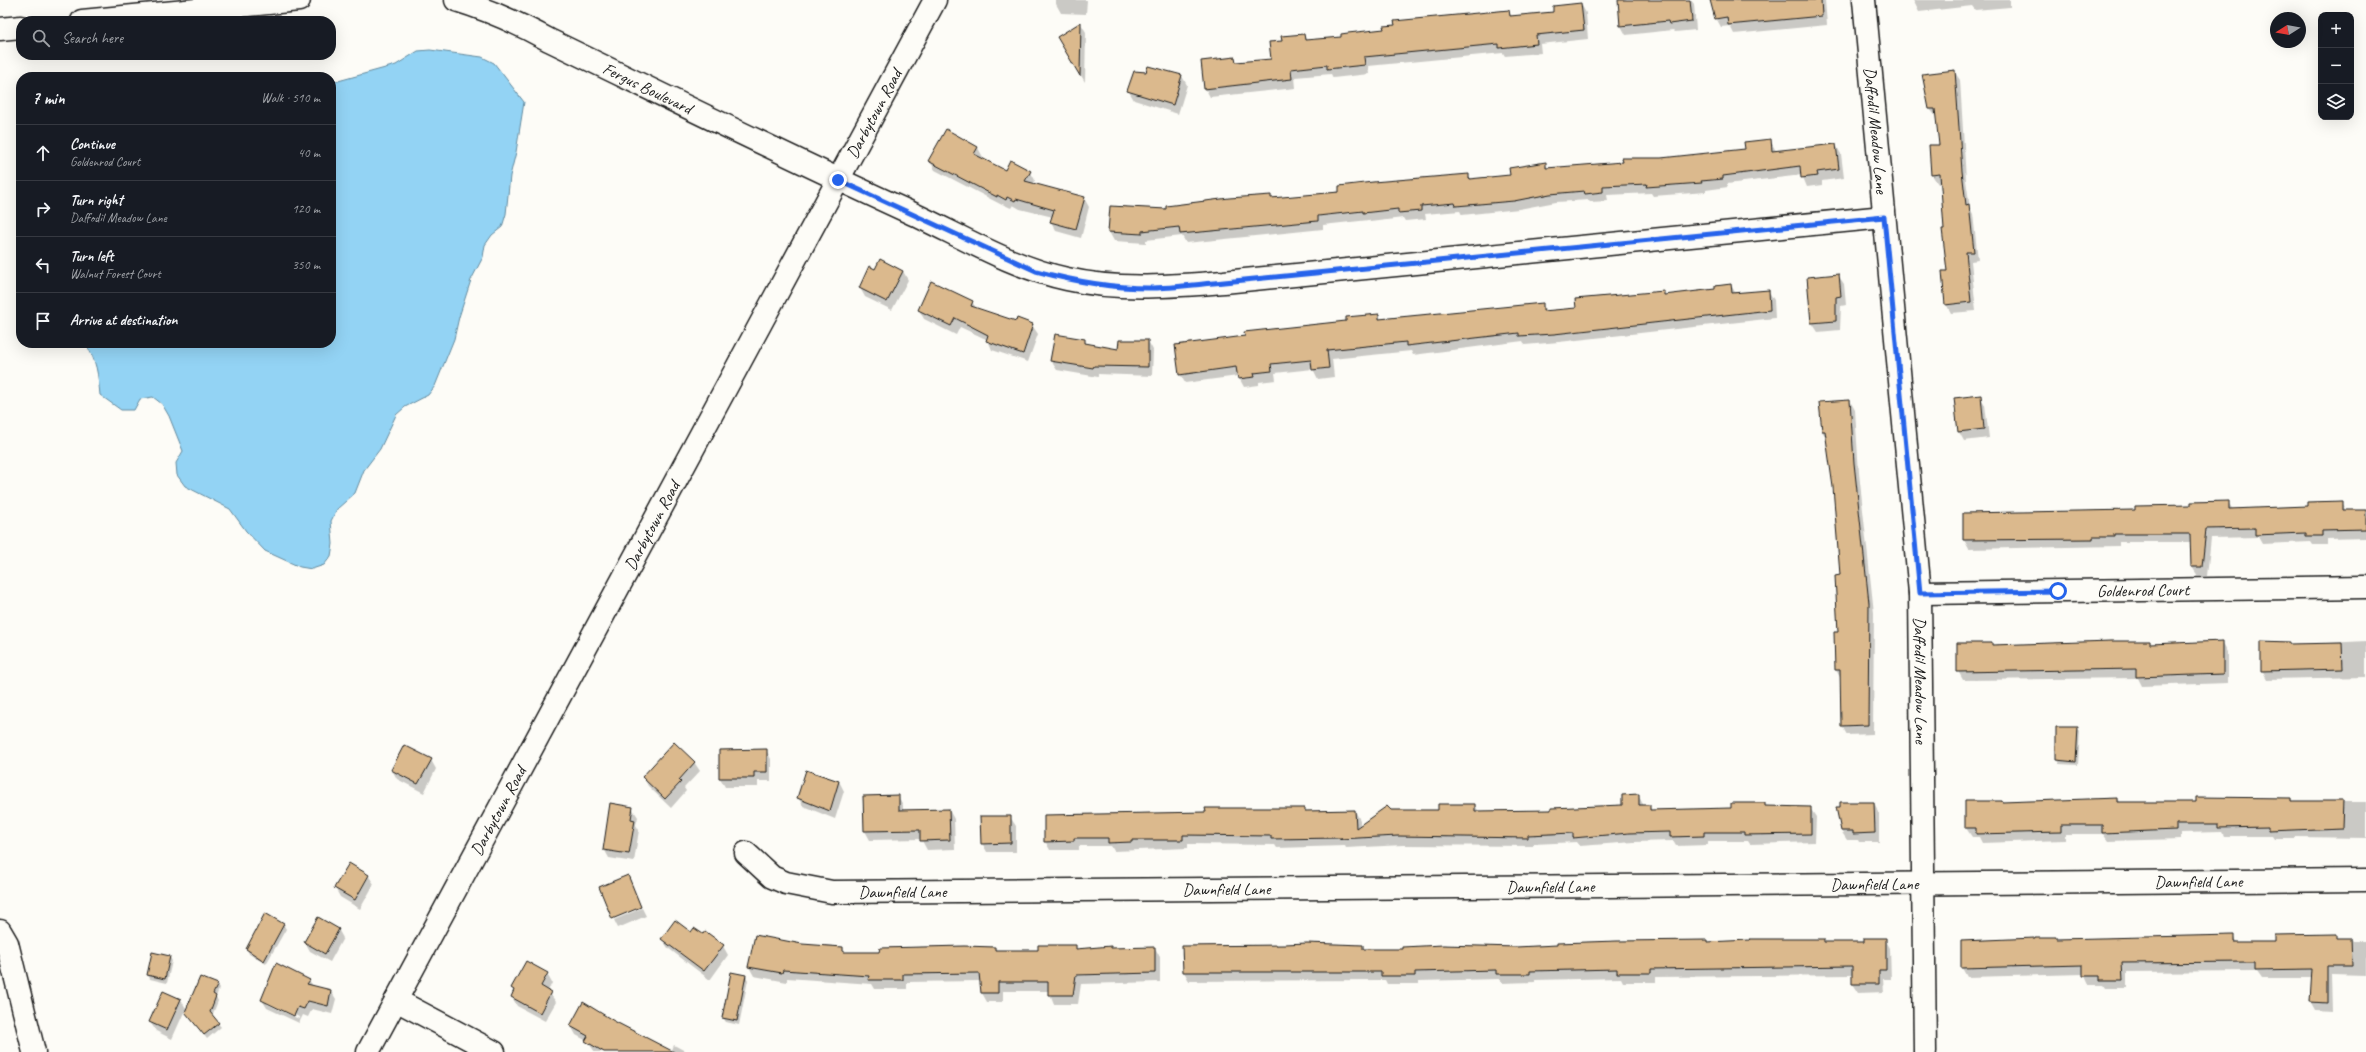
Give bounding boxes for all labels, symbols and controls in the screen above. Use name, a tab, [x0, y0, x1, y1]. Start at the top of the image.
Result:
north arrow	[2270, 12, 2306, 48]
map controls	[2318, 12, 2354, 120]
button: +	[2318, 12, 2354, 48]
search box	[16, 16, 336, 60]
icon: search	[30, 27, 52, 49]
text: Search here	[62, 29, 123, 48]
button: −	[2318, 48, 2354, 84]
street label: Fergus Boulevard	[599, 58, 698, 120]
street label: Darbytown Road	[842, 64, 908, 162]
street label: Daffodil Meadow Lane	[1859, 66, 1892, 196]
button: layers	[2318, 84, 2354, 120]
text: 7 min	[32, 88, 65, 109]
text: Walk · 510 m	[261, 90, 320, 106]
text: Continue	[70, 135, 115, 154]
icon: ahead	[32, 142, 54, 164]
text: 40 m	[298, 145, 320, 161]
text: Goldenrod Court	[70, 154, 140, 170]
route end	[829, 171, 847, 189]
text: Turn right	[70, 191, 123, 210]
icon: right	[32, 198, 54, 220]
text: 120 m	[292, 201, 320, 217]
text: Daffodil Meadow Lane	[70, 210, 167, 226]
text: Turn left	[70, 247, 113, 266]
icon: left	[32, 254, 54, 276]
text: 350 m	[292, 257, 320, 273]
text: Walnut Forest Court	[70, 266, 161, 282]
icon: arrive	[32, 310, 54, 332]
text: Arrive at destination	[70, 311, 177, 330]
street label: Darbytown Road	[620, 476, 686, 574]
street label: Goldenrod Court	[2097, 579, 2192, 602]
route start	[2049, 582, 2067, 600]
street label: Daffodil Meadow Lane	[1909, 617, 1932, 745]
street label: Darbytown Road	[466, 761, 532, 859]
street label: Dawnfield Lane	[2154, 871, 2244, 893]
street label: Dawnfield Lane	[1830, 873, 1920, 895]
street label: Dawnfield Lane	[1506, 876, 1596, 898]
street label: Dawnfield Lane	[1182, 879, 1272, 900]
street label: Dawnfield Lane	[858, 881, 948, 903]

